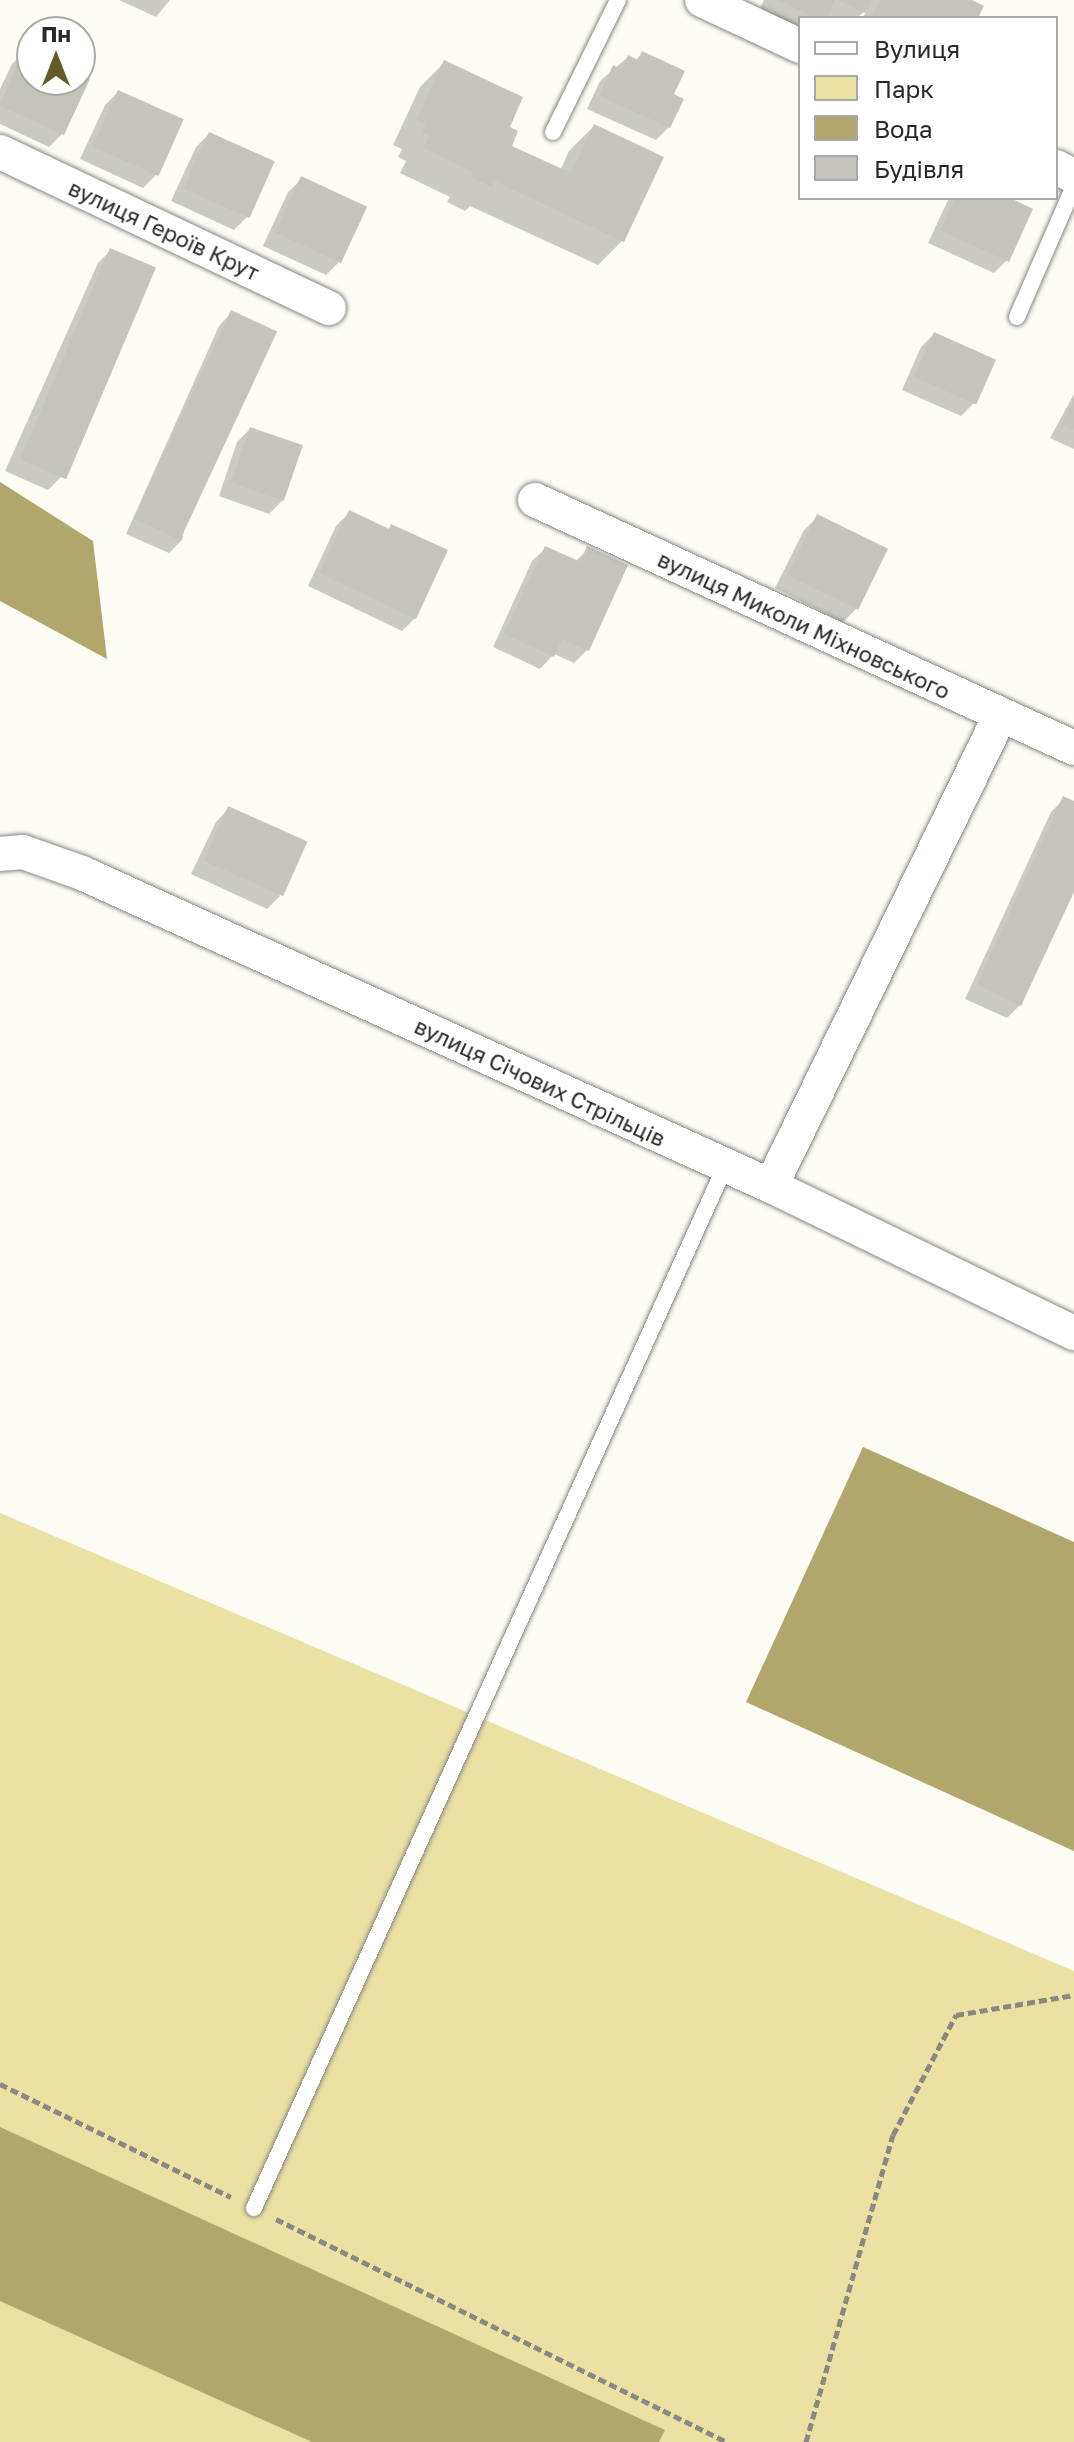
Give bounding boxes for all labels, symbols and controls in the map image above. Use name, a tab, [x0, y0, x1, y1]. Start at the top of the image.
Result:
north arrow	[16, 16, 96, 96]
legend	[798, 16, 1058, 200]
text: Пн	[41, 20, 71, 47]
text: Вулиця	[874, 34, 960, 63]
text: Парк	[874, 74, 934, 103]
text: Вода	[874, 114, 933, 143]
text: Будівля	[874, 154, 964, 183]
street label: вулиця Героїв Крут	[64, 174, 264, 286]
street label: вулиця Миколи Міхновського	[654, 546, 954, 704]
street label: вулиця Січових Стрільців	[411, 1012, 669, 1152]

